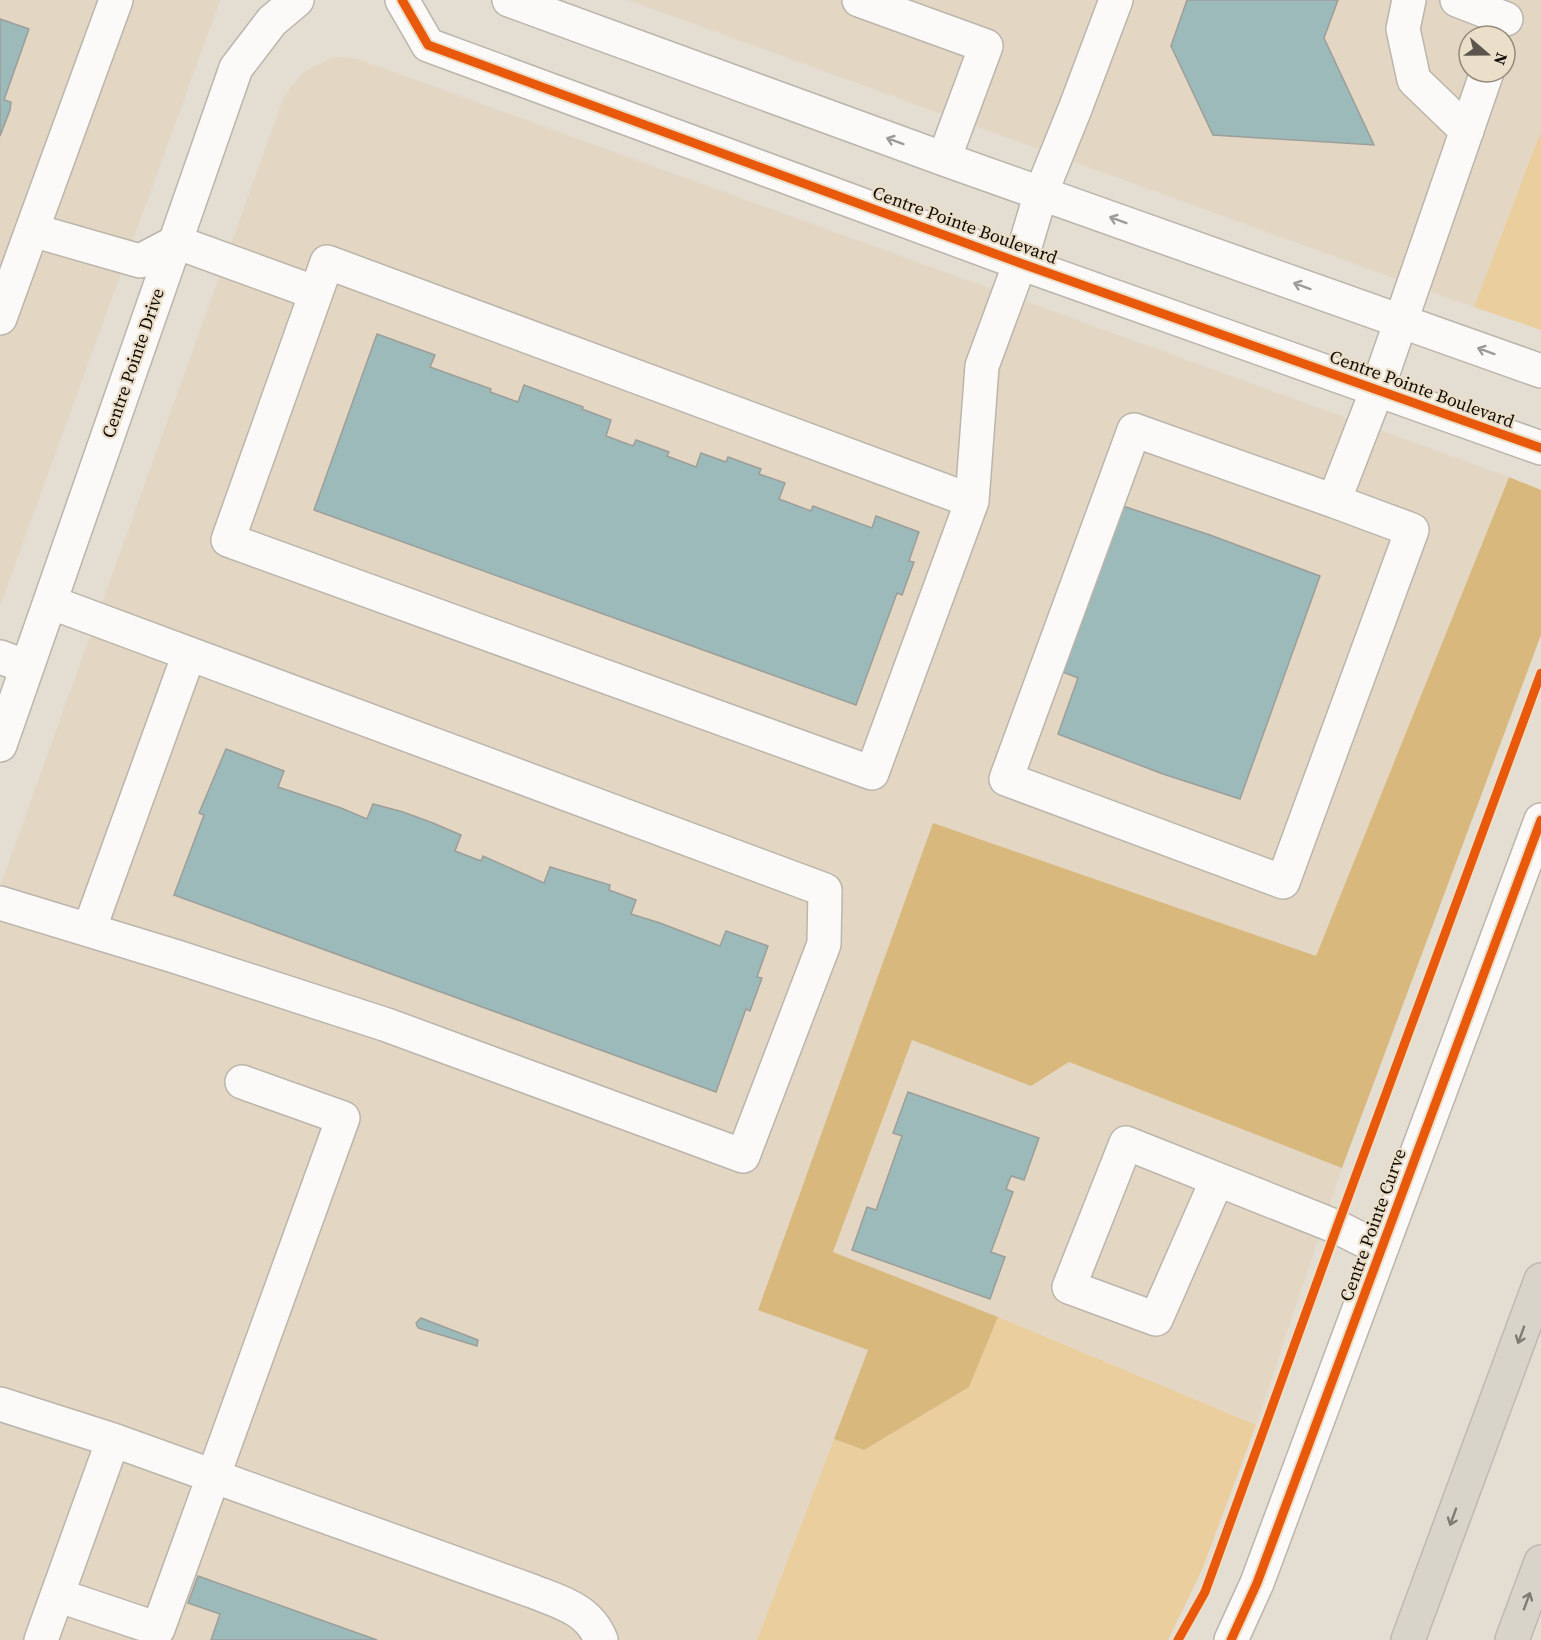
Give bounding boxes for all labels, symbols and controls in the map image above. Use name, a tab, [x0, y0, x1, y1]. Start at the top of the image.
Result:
north arrow	[1457, 24, 1517, 84]
text: N	[1489, 50, 1513, 69]
one-way arrow	[886, 134, 905, 145]
street label: Centre Pointe Boulevard	[869, 179, 1061, 270]
one-way arrow	[1109, 214, 1128, 225]
one-way arrow	[1293, 279, 1312, 290]
street label: Centre Pointe Drive	[95, 285, 170, 441]
street label: Centre Pointe Boulevard	[1326, 343, 1518, 434]
one-way arrow	[1477, 345, 1496, 356]
street label: Centre Pointe Curve	[1333, 1145, 1412, 1305]
one-way arrow	[1514, 1325, 1525, 1343]
one-way arrow	[1447, 1508, 1458, 1526]
one-way arrow	[1522, 1592, 1533, 1611]

